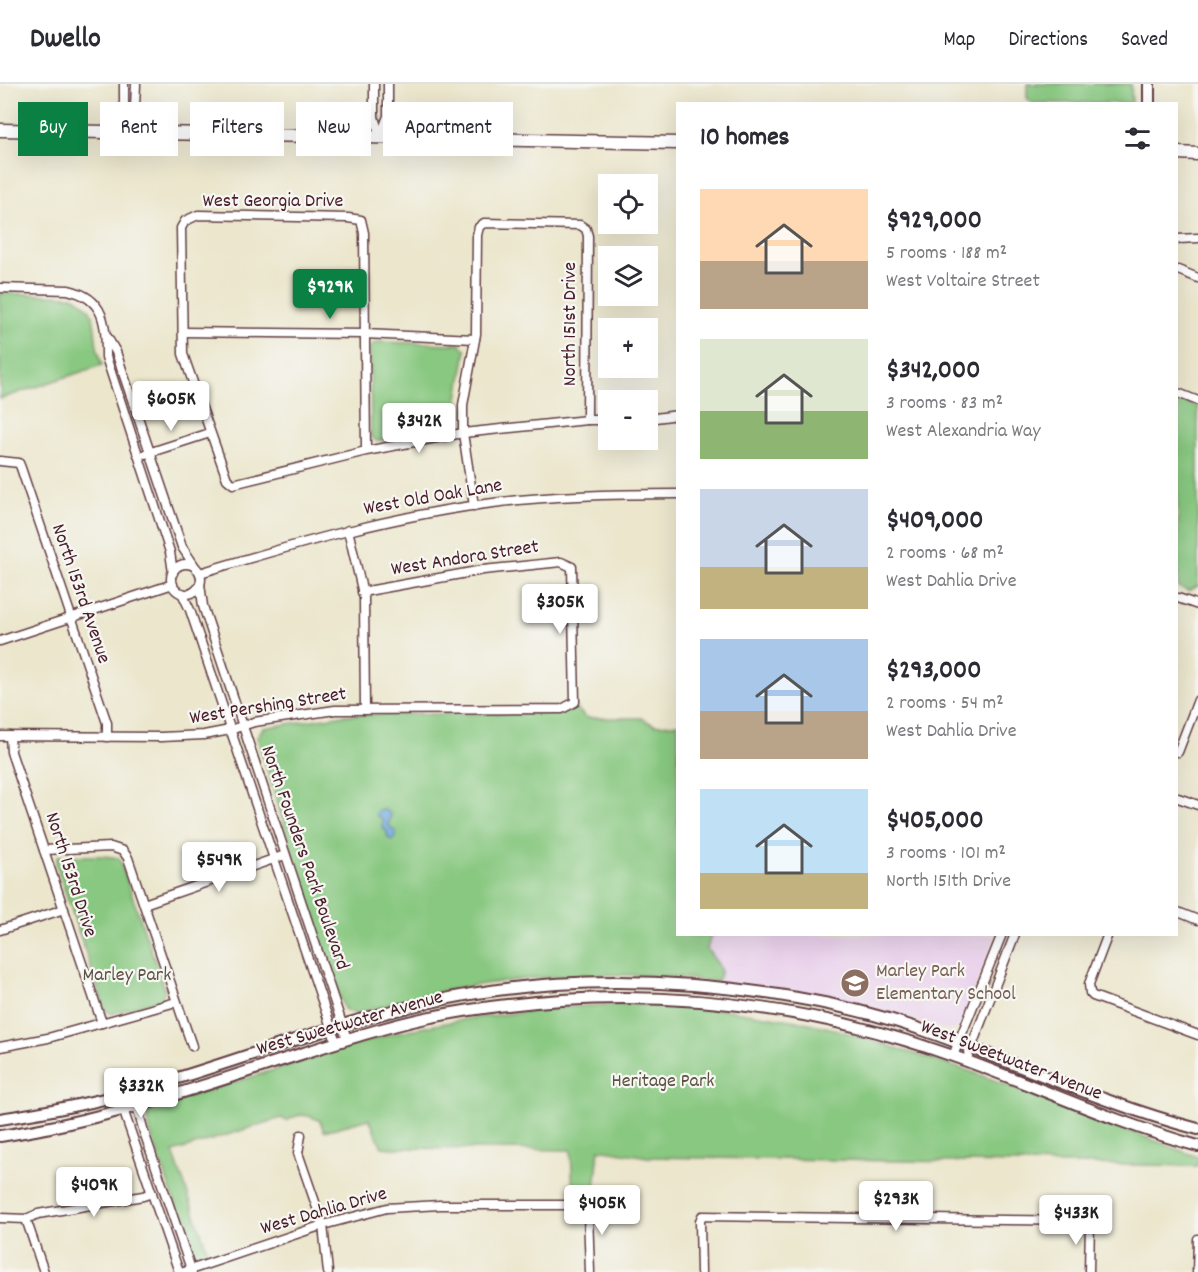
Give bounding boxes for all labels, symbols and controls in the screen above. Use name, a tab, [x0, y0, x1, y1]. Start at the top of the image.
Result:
text: Dwello	[30, 21, 101, 61]
text: Map	[944, 26, 975, 56]
text: Directions	[1008, 26, 1088, 56]
text: Saved	[1121, 26, 1168, 56]
chip: Buy	[18, 102, 88, 156]
chip: Rent	[100, 102, 178, 156]
chip: Filters	[190, 102, 284, 156]
chip: New	[296, 102, 371, 156]
chip: Apartment	[383, 102, 513, 156]
text: 10 homes	[700, 120, 790, 157]
icon: filters	[1121, 122, 1154, 155]
map controls	[598, 174, 658, 450]
button: locate	[598, 174, 658, 234]
street label: West Georgia Drive	[203, 188, 344, 216]
text: $929,000	[886, 203, 982, 240]
icon: home	[748, 213, 820, 285]
text: 5 rooms · 188 m²	[886, 240, 1007, 268]
button: layers	[598, 246, 658, 306]
street label: North 151st Drive	[557, 262, 585, 386]
text: West Voltaire Street	[886, 268, 1040, 296]
pin: $929K	[288, 269, 372, 320]
text: $929K	[307, 274, 353, 302]
button: +	[598, 318, 658, 378]
text: $342,000	[886, 353, 980, 390]
icon: home	[748, 363, 820, 435]
pin: $605K	[129, 381, 213, 432]
text: $605K	[146, 386, 196, 414]
button: −	[598, 390, 658, 450]
text: 3 rooms · 83 m²	[886, 390, 1003, 418]
pin: $342K	[377, 403, 461, 454]
text: $342K	[396, 408, 442, 436]
text: West Alexandria Way	[886, 418, 1041, 446]
street label: West Old Oak Lane	[362, 472, 505, 524]
text: $409,000	[886, 503, 984, 540]
icon: home	[748, 513, 820, 585]
street label: North 153rd Avenue	[43, 520, 117, 668]
street label: West Andora Street	[389, 534, 541, 584]
text: 2 rooms · 68 m²	[886, 540, 1004, 568]
text: West Dahlia Drive	[886, 568, 1016, 596]
pin: $305K	[518, 584, 602, 635]
text: $305K	[536, 589, 584, 617]
text: $293,000	[886, 653, 981, 690]
icon: home	[748, 663, 820, 735]
street label: West Pershing Street	[188, 681, 348, 733]
text: 2 rooms · 54 m²	[886, 690, 1004, 718]
text: West Dahlia Drive	[886, 718, 1016, 746]
street label: North Founders Park Boulevard	[252, 742, 356, 974]
text: $405,000	[886, 803, 984, 840]
street label: North 153rd Drive	[37, 809, 103, 941]
icon: home	[748, 813, 820, 885]
text: 3 rooms · 101 m²	[886, 840, 1006, 868]
pin: $549K	[177, 842, 261, 893]
text: $549K	[196, 847, 242, 875]
text: North 151th Drive	[886, 868, 1011, 896]
place label: Marley Park Elementary School	[876, 958, 1016, 1009]
park label: Marley Park	[83, 962, 171, 990]
school or university icon: Marley Park Elementary School	[839, 967, 871, 999]
street label: West Sweetwater Avenue	[254, 984, 447, 1064]
street label: West Sweetwater Avenue	[916, 1013, 1106, 1109]
pin: $332K	[99, 1068, 183, 1119]
park label: Heritage Park	[611, 1068, 715, 1096]
text: $332K	[118, 1073, 164, 1101]
pin: $409K	[52, 1167, 136, 1218]
text: $409K	[70, 1172, 118, 1200]
street label: West Dahlia Drive	[257, 1181, 391, 1243]
pin: $293K	[854, 1181, 938, 1232]
pin: $405K	[560, 1185, 644, 1236]
text: $293K	[873, 1186, 919, 1214]
text: $405K	[578, 1190, 626, 1218]
pin: $433K	[1034, 1195, 1118, 1246]
text: $433K	[1053, 1200, 1099, 1228]

